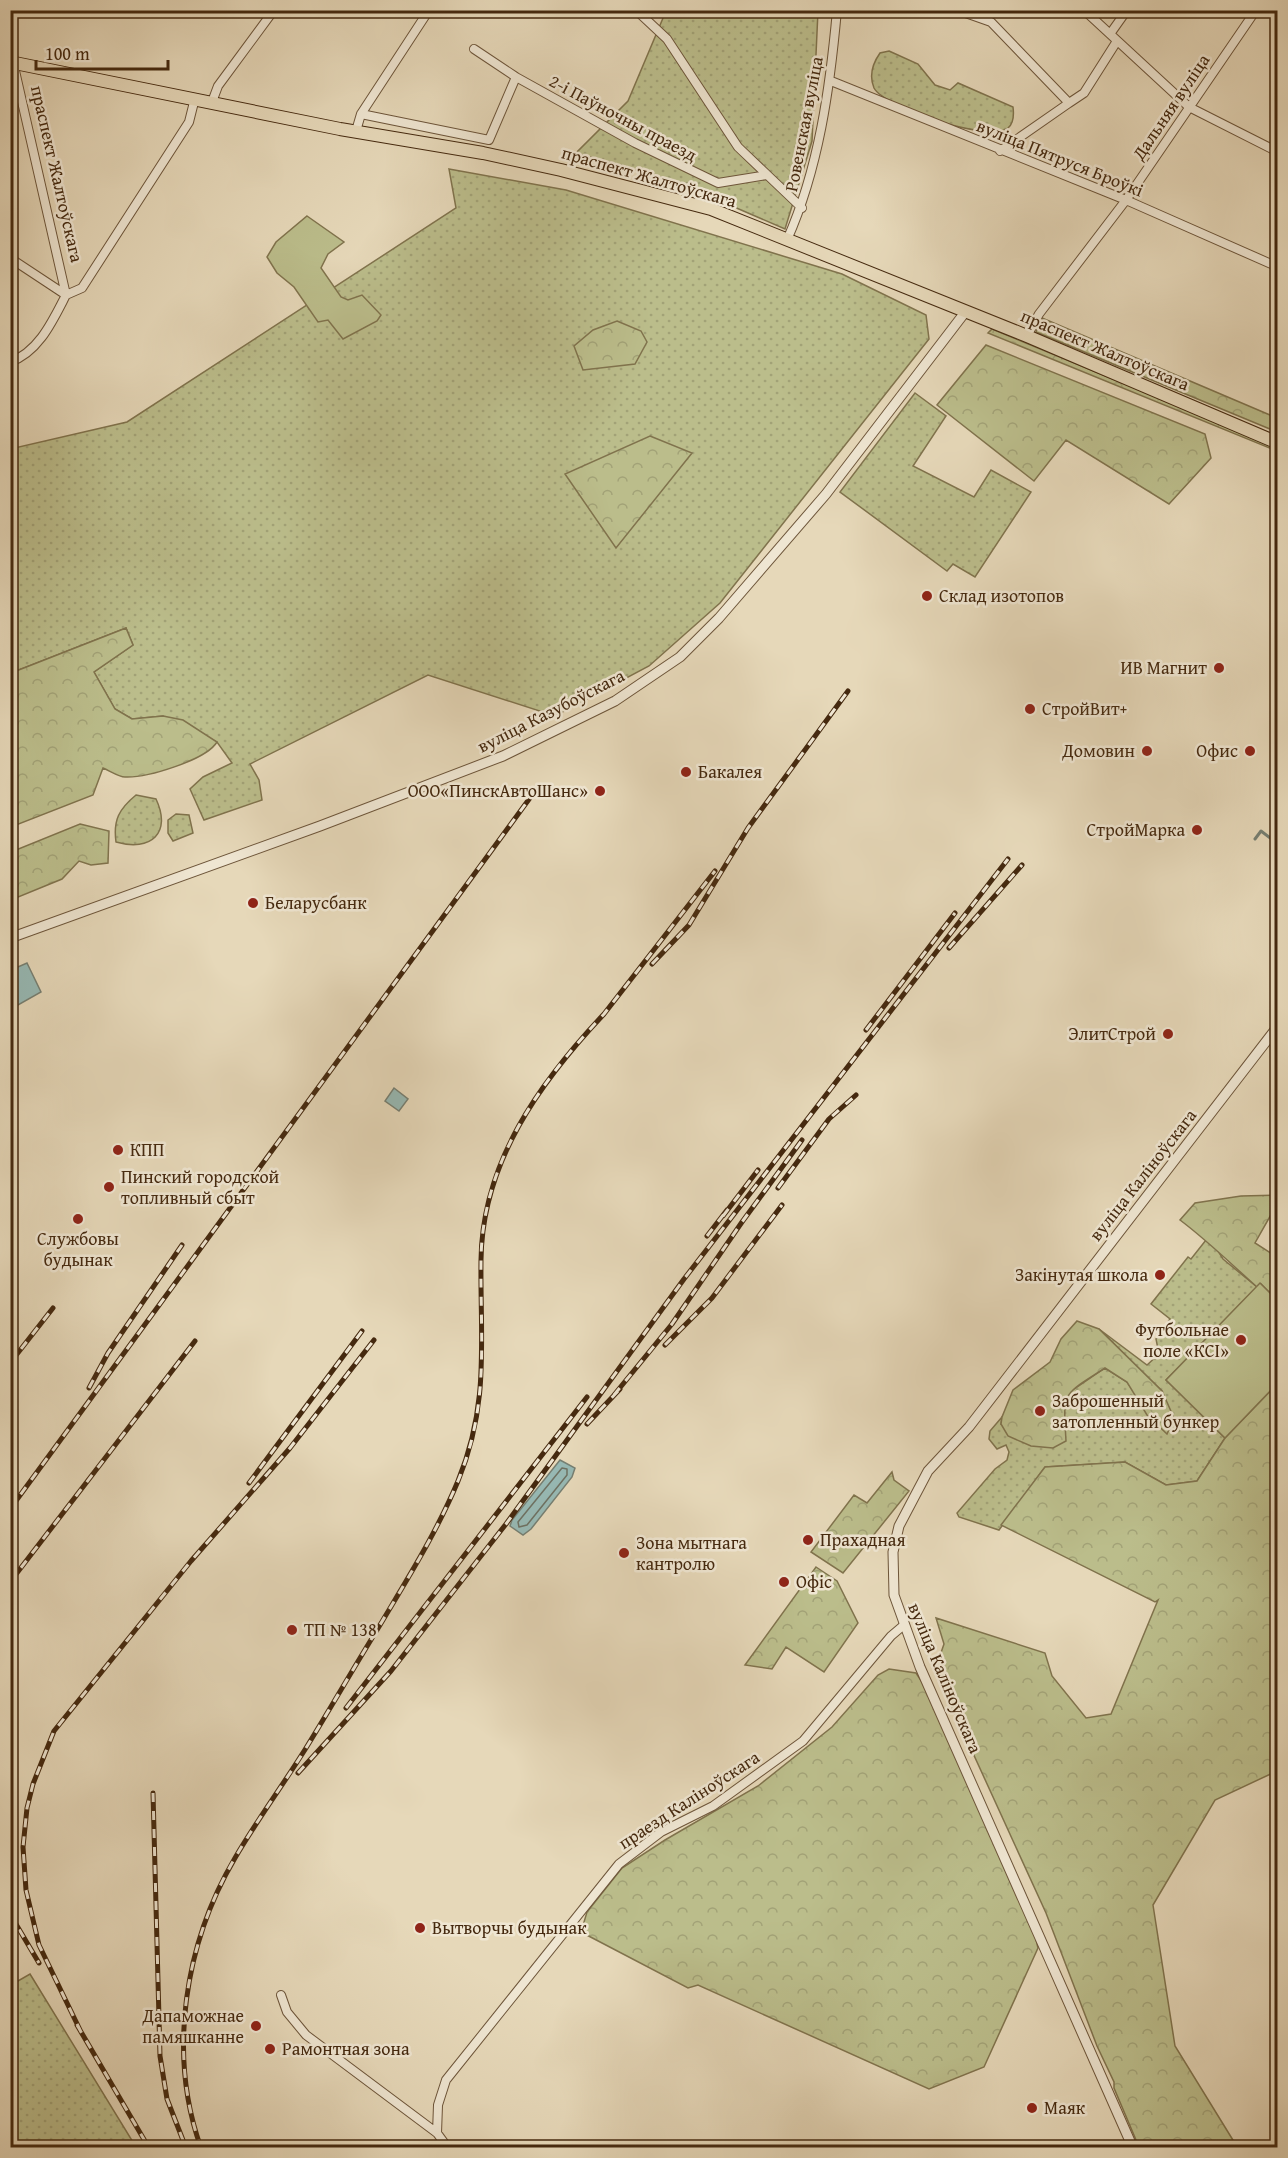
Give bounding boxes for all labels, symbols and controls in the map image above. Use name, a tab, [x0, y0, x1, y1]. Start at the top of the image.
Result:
scale bar	[36, 33, 168, 71]
text: 100 m	[45, 40, 90, 67]
street label: Дальняя вуліца	[1124, 48, 1216, 166]
street label: Ровенская вуліца	[777, 54, 830, 194]
street label: 2-і Паўночны праезд	[545, 67, 702, 168]
street label: праспект Жалтоўскага	[24, 83, 91, 265]
street label: вуліца Пятруся Броўкі	[973, 112, 1148, 203]
street label: праспект Жалтоўскага	[559, 139, 740, 215]
street label: праспект Жалтоўскага	[1017, 302, 1194, 397]
place label: Склад изотопов	[939, 582, 1064, 609]
marker: Склад изотопов	[920, 589, 934, 603]
place label: ИВ Магнит	[1121, 654, 1207, 681]
marker: ИВ Магнит	[1212, 661, 1226, 675]
street label: вуліца Казубоўскага	[472, 662, 629, 759]
place label: СтройВит+	[1042, 695, 1127, 722]
marker: СтройВит+	[1023, 702, 1037, 716]
place label: Домовин	[1061, 737, 1135, 764]
place label: Офис	[1196, 737, 1238, 764]
marker: Домовин	[1140, 744, 1154, 758]
marker: Офис	[1243, 744, 1257, 758]
place label: Бакалея	[698, 758, 762, 785]
marker: Бакалея	[679, 765, 693, 779]
place label: ООО«ПинскАвтоШанс»	[408, 777, 588, 804]
marker: ООО«ПинскАвтоШанс»	[593, 784, 607, 798]
place label: СтройМарка	[1087, 816, 1185, 843]
marker: СтройМарка	[1190, 823, 1204, 837]
place label: Беларусбанк	[265, 889, 367, 916]
marker: Беларусбанк	[246, 896, 260, 910]
place label: ЭлитСтрой	[1068, 1020, 1156, 1047]
marker: ЭлитСтрой	[1161, 1027, 1175, 1041]
street label: вуліца Каліноўскага	[1082, 1103, 1203, 1247]
place label: КПП	[130, 1136, 165, 1163]
marker: КПП	[111, 1143, 125, 1157]
place label: Пинский городской топливный сбыт	[121, 1163, 280, 1211]
marker: Пинский городской топливный сбыт	[102, 1180, 116, 1194]
marker: Службовы будынак	[71, 1212, 85, 1226]
place label: Службовы будынак	[37, 1225, 119, 1273]
place label: Закінутая школа	[1015, 1261, 1148, 1288]
marker: Закінутая школа	[1153, 1268, 1167, 1282]
place label: Футбольнае поле «КСІ»	[1135, 1316, 1229, 1364]
marker: Футбольнае поле «КСІ»	[1234, 1333, 1248, 1347]
place label: Заброшенный затопленный бункер	[1052, 1387, 1220, 1435]
marker: Заброшенный затопленный бункер	[1033, 1404, 1047, 1418]
place label: Прахадная	[820, 1526, 906, 1553]
place label: Зона мытнага кантролю	[636, 1529, 747, 1577]
marker: Прахадная	[801, 1533, 815, 1547]
marker: Зона мытнага кантролю	[617, 1546, 631, 1560]
place label: Офіс	[796, 1568, 832, 1595]
marker: Офіс	[777, 1575, 791, 1589]
street label: вуліца Каліноўскага	[902, 1598, 990, 1758]
place label: ТП № 138	[304, 1616, 377, 1643]
marker: ТП № 138	[285, 1623, 299, 1637]
street label: праезд Каліноўскага	[613, 1743, 765, 1856]
place label: Вытворчы будынак	[432, 1914, 587, 1941]
marker: Вытворчы будынак	[413, 1921, 427, 1935]
place label: Дапаможнае памяшканне	[142, 2002, 244, 2050]
marker: Дапаможнае памяшканне	[249, 2019, 263, 2033]
place label: Рамонтная зона	[282, 2035, 410, 2062]
marker: Рамонтная зона	[263, 2042, 277, 2056]
place label: Маяк	[1044, 2094, 1086, 2121]
marker: Маяк	[1025, 2101, 1039, 2115]

